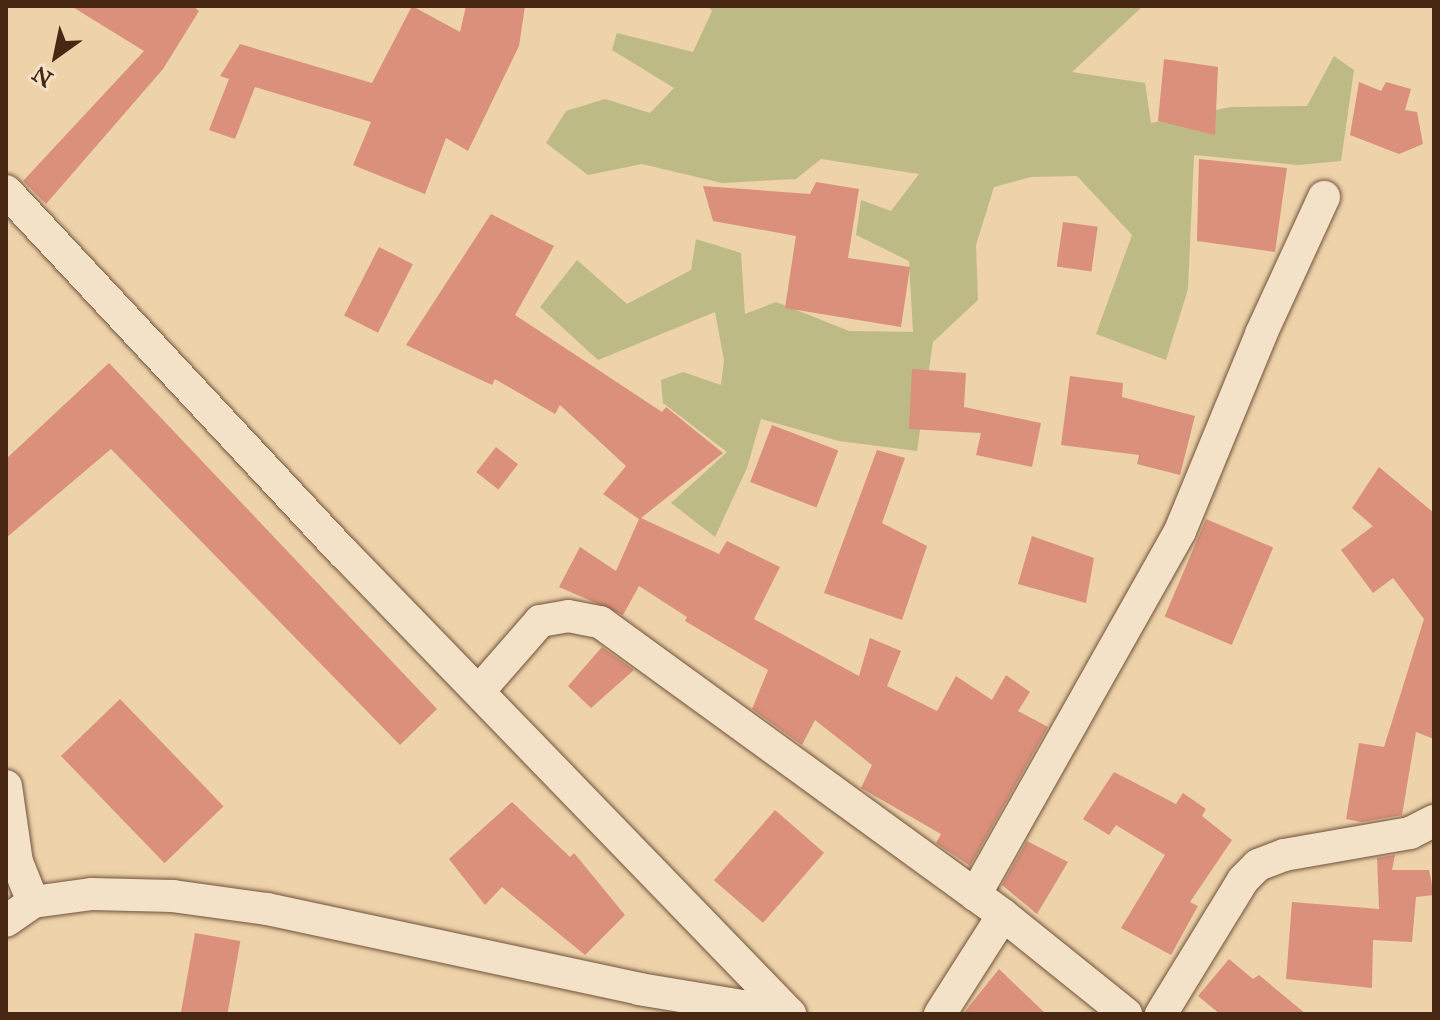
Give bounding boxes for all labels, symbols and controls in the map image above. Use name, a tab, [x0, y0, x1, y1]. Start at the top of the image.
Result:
north arrow	[16, 16, 96, 96]
text: N	[27, 60, 58, 93]

